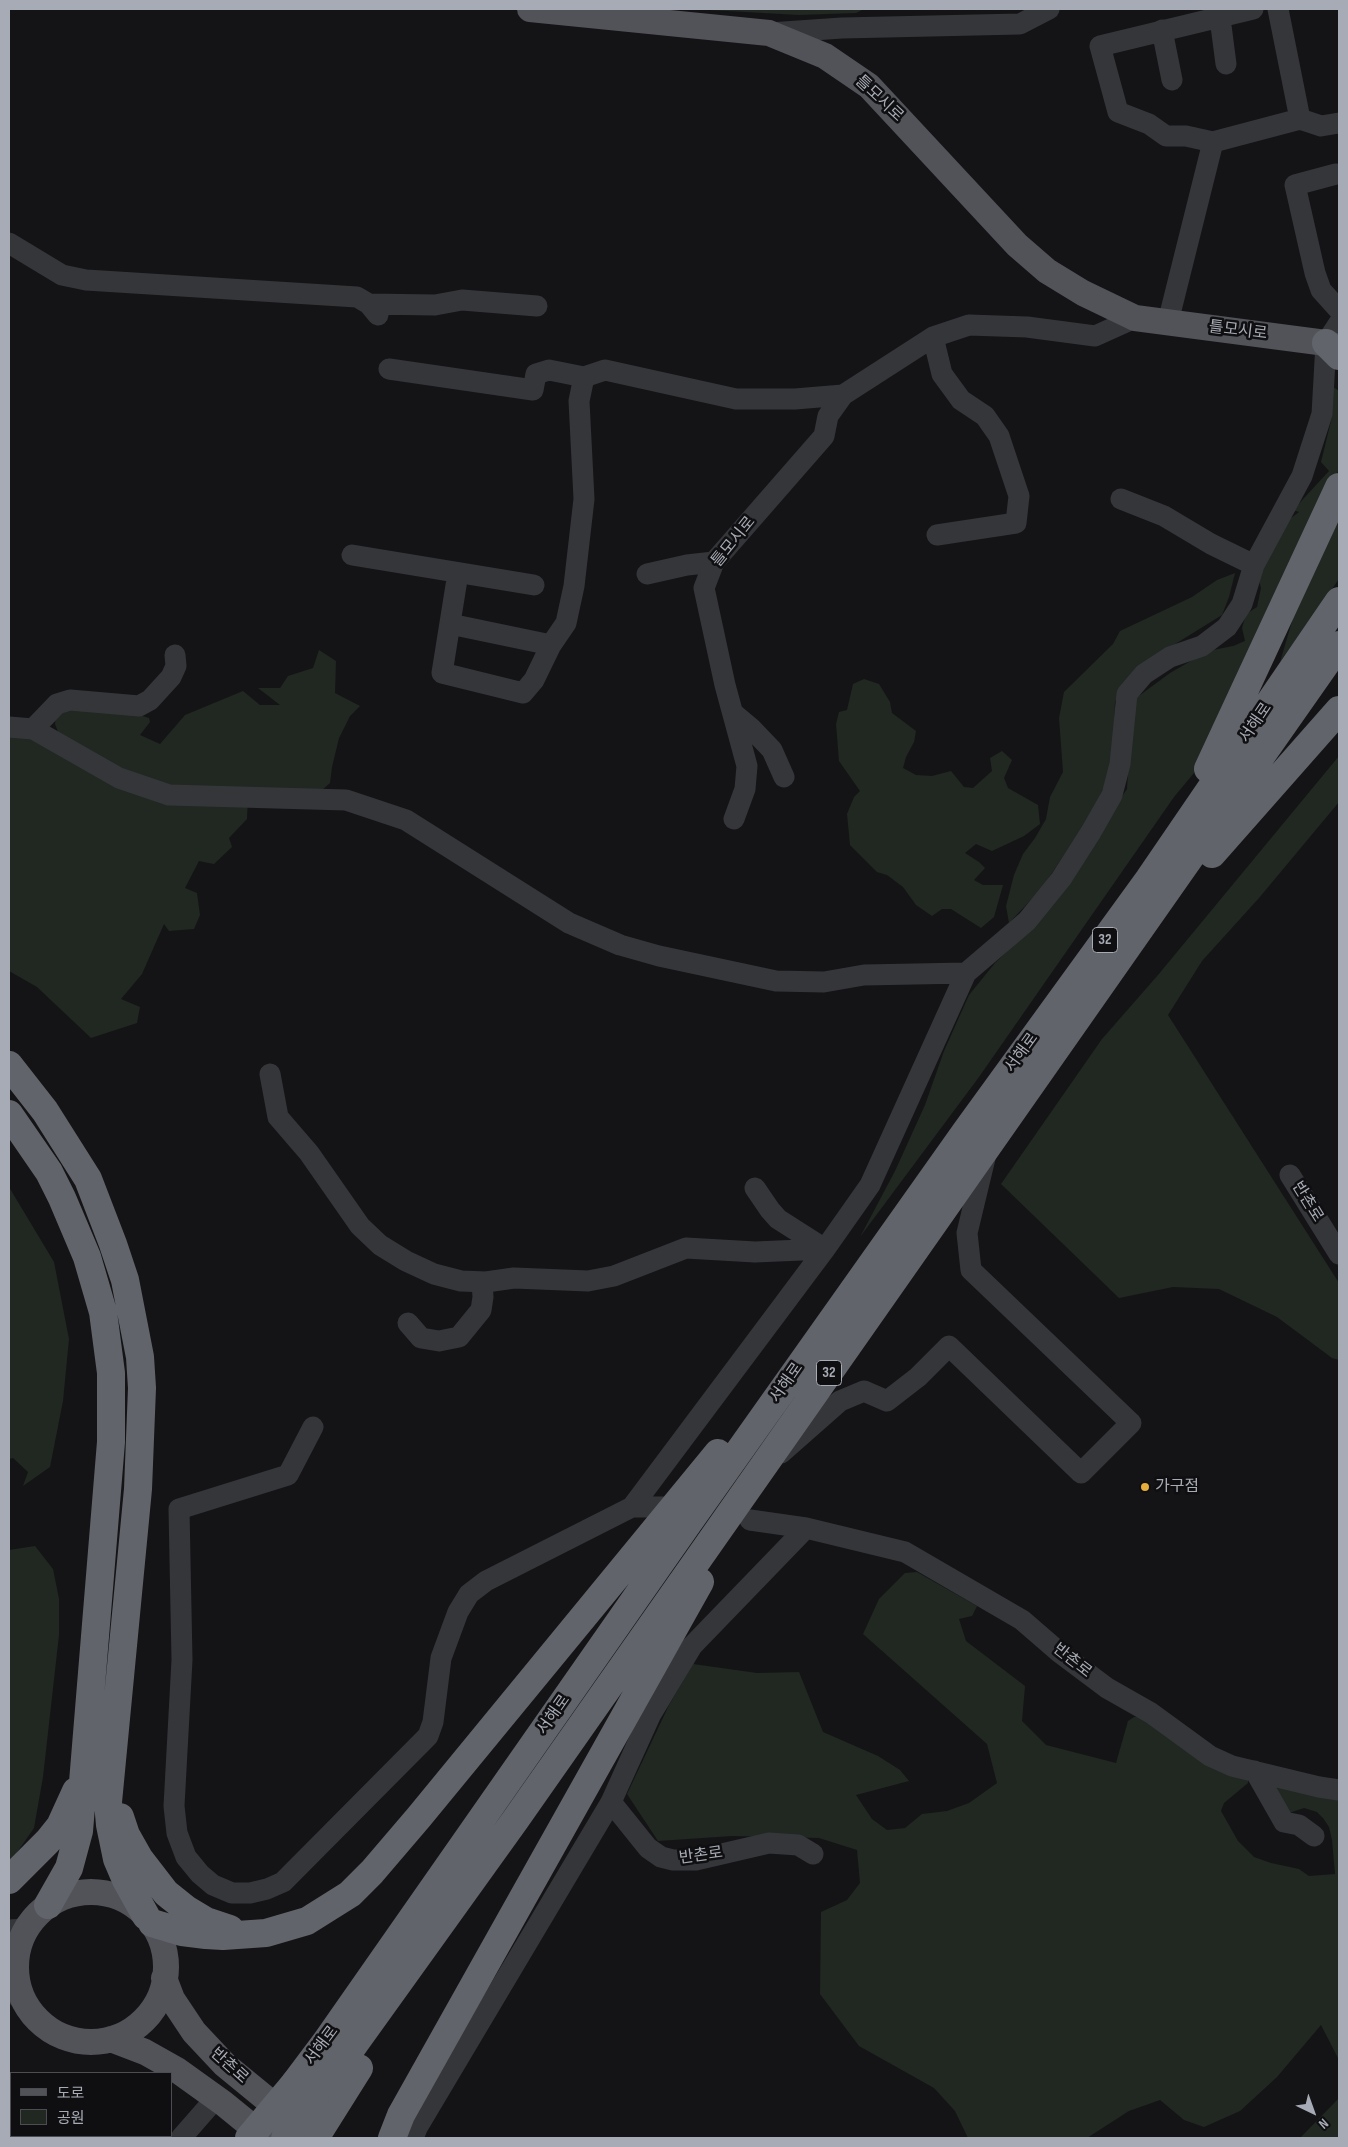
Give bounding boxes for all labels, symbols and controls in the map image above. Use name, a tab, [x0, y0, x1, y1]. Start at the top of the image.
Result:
street label: 틀모시로	[851, 72, 907, 126]
street label: 틀모시로	[1208, 318, 1268, 344]
street label: 틀모시로	[708, 513, 760, 571]
street label: 서해로	[1236, 699, 1276, 747]
road number: 32	[1092, 928, 1118, 952]
street label: 서해로	[1001, 1029, 1043, 1077]
street label: 반촌로	[1287, 1178, 1327, 1226]
street label: 서해로	[766, 1359, 808, 1407]
road number: 32	[816, 1360, 842, 1386]
place label: 가구점	[1155, 1477, 1199, 1497]
marker: 가구점	[1139, 1481, 1151, 1493]
street label: 반촌로	[1049, 1640, 1095, 1682]
street label: 서해로	[533, 1691, 575, 1739]
street label: 반촌로	[678, 1843, 724, 1869]
street label: 서해로	[301, 2023, 343, 2069]
street label: 반촌로	[206, 2044, 252, 2088]
legend	[10, 2072, 172, 2137]
text: 도로	[57, 2084, 85, 2103]
north arrow	[1288, 2087, 1338, 2137]
text: 공원	[57, 2109, 85, 2128]
text: N	[1315, 2115, 1332, 2132]

